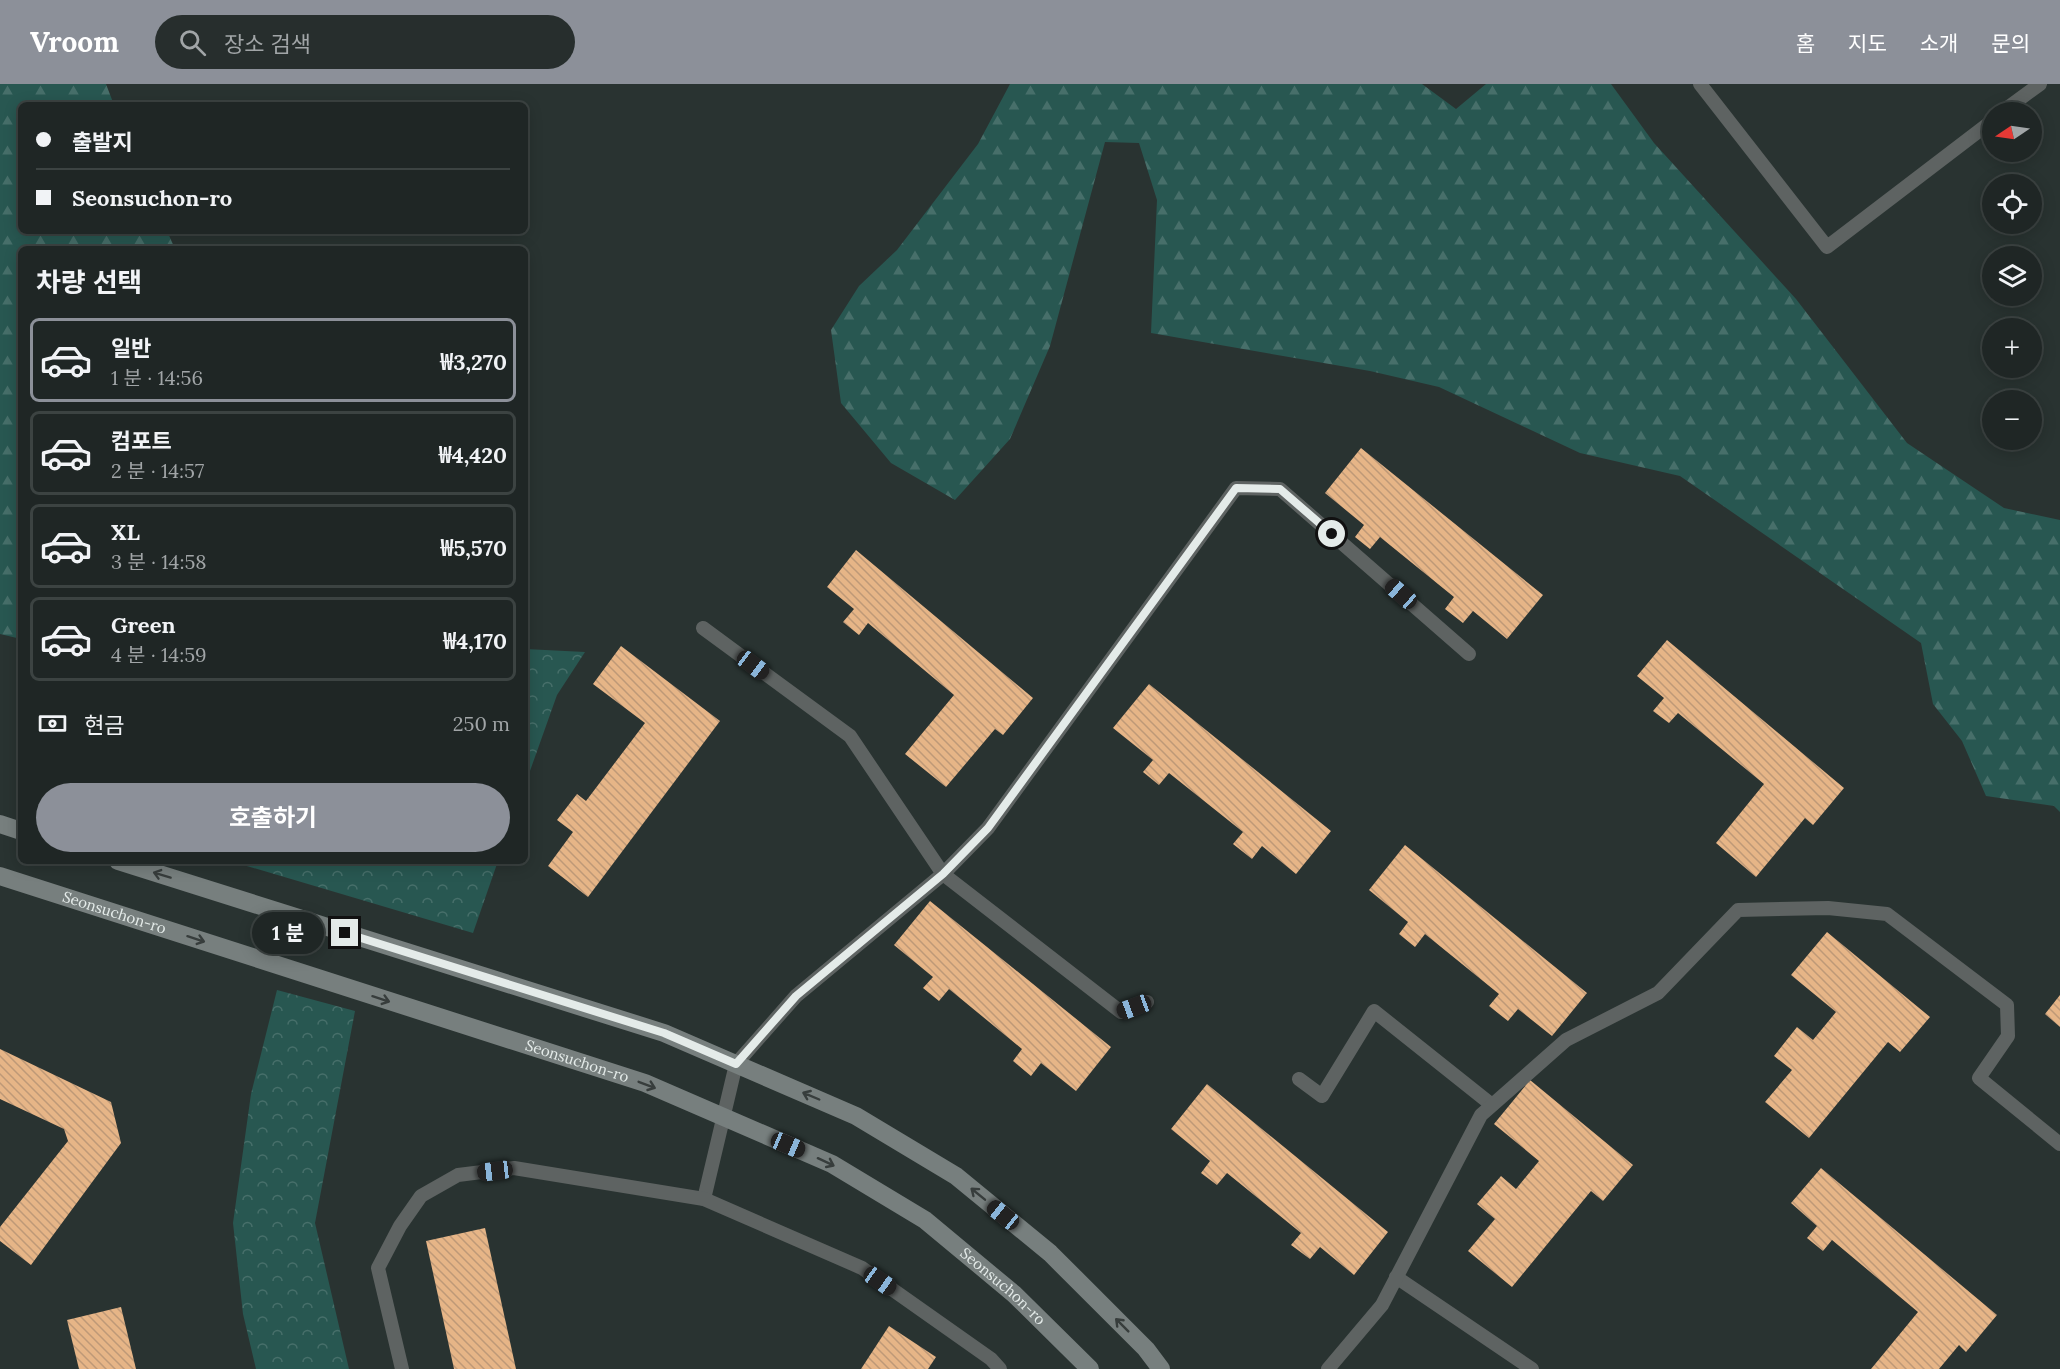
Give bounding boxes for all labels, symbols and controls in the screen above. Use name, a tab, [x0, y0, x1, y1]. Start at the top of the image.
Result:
search box	[155, 15, 575, 69]
text: Vroom	[30, 24, 119, 60]
icon: search	[176, 26, 209, 59]
text: 장소 검색	[224, 30, 311, 58]
text: 홈	[1796, 30, 1815, 57]
text: 지도	[1848, 30, 1887, 57]
text: 소개	[1920, 30, 1958, 57]
text: 문의	[1991, 30, 2030, 57]
north arrow	[1982, 102, 2042, 162]
map controls	[1982, 102, 2042, 450]
text: 출발지	[72, 128, 133, 156]
button: locate	[1982, 174, 2042, 234]
text: Seonsuchon-ro	[72, 184, 232, 212]
button: layers	[1982, 246, 2042, 306]
text: 차량 선택	[36, 265, 142, 299]
button: +	[1982, 318, 2042, 378]
icon: car	[39, 333, 93, 387]
text: 일반	[111, 334, 151, 362]
text: ₩3,270	[440, 348, 507, 376]
text: 1 분 · 14:56	[111, 365, 203, 390]
button: −	[1982, 390, 2042, 450]
icon: car	[39, 426, 93, 480]
text: 컴포트	[111, 427, 172, 455]
text: ₩4,420	[439, 441, 507, 469]
text: 2 분 · 14:57	[111, 458, 204, 483]
text: XL	[111, 518, 140, 546]
icon: car	[39, 519, 93, 573]
route start	[1318, 520, 1345, 547]
text: ₩5,570	[440, 534, 507, 562]
text: 3 분 · 14:58	[111, 549, 207, 574]
car	[1382, 575, 1420, 613]
text: Green	[111, 611, 176, 639]
icon: car	[39, 612, 93, 666]
text: ₩4,170	[443, 627, 507, 655]
text: 4 분 · 14:59	[111, 642, 207, 667]
car	[733, 647, 773, 683]
icon: cash	[36, 707, 69, 740]
text: 현금	[84, 711, 124, 739]
text: 250 m	[453, 711, 510, 736]
button: 호출하기	[36, 783, 510, 852]
one-way arrow	[153, 869, 172, 880]
street label: Seonsuchon-ro	[60, 887, 169, 938]
callout: 1 분	[252, 912, 324, 954]
route end	[331, 919, 358, 946]
text: 1 분	[272, 920, 304, 945]
one-way arrow	[186, 934, 205, 945]
car	[1114, 992, 1154, 1022]
one-way arrow	[371, 994, 390, 1005]
street label: Seonsuchon-ro	[523, 1035, 632, 1086]
one-way arrow	[637, 1080, 655, 1091]
one-way arrow	[802, 1090, 820, 1101]
car	[768, 1130, 808, 1160]
one-way arrow	[816, 1156, 834, 1168]
car	[476, 1160, 514, 1182]
one-way arrow	[970, 1188, 986, 1201]
car	[983, 1197, 1023, 1233]
street label: Seonsuchon-ro	[956, 1243, 1050, 1329]
car	[860, 1263, 900, 1299]
one-way arrow	[1115, 1318, 1130, 1333]

